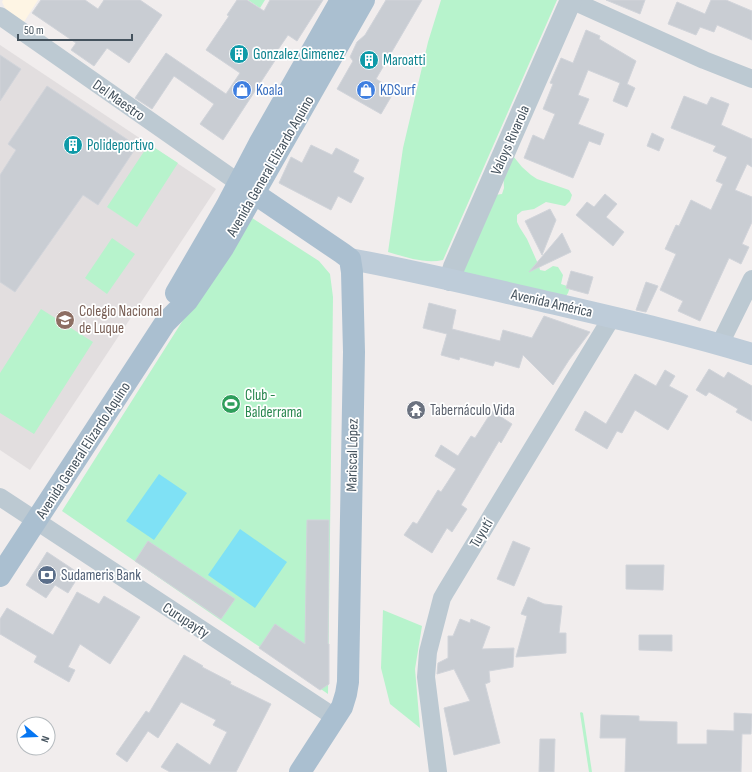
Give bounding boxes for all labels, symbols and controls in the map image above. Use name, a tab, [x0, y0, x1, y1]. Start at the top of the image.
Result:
scale bar	[18, 16, 132, 42]
text: 50 m	[24, 23, 44, 38]
building icon: Gonzalez Gimenez	[228, 43, 250, 65]
place label: Gonzalez Gimenez	[253, 45, 345, 64]
building icon: Maroatti	[358, 49, 380, 71]
place label: Maroatti	[383, 51, 426, 70]
street label: Del Maestro	[89, 76, 149, 125]
shop icon: Koala	[231, 79, 253, 101]
shop icon: KDSurf	[355, 79, 377, 101]
place label: Koala	[256, 81, 283, 100]
place label: KDSurf	[380, 81, 416, 100]
street label: Avenida General Elizardo Aquino	[222, 93, 318, 241]
street label: Valoys Rivarola	[487, 102, 534, 178]
building icon: Polideportivo	[62, 134, 84, 156]
place label: Polideportivo	[87, 136, 154, 155]
street label: Avenida América	[509, 285, 594, 322]
place label: Colegio Nacional de Luque	[79, 302, 162, 338]
school or university icon: Colegio Nacional de Luque	[54, 309, 76, 331]
street label: Avenida General Elizardo Aquino	[32, 378, 135, 523]
place label: Club - Balderrama	[245, 386, 302, 422]
sports icon: Club - Balderrama	[220, 393, 242, 415]
temple icon: Tabernáculo Vida	[405, 399, 427, 421]
place label: Tabernáculo Vida	[430, 401, 515, 420]
street label: Mariscal López	[342, 418, 363, 492]
street label: Tuyutí	[465, 515, 498, 551]
bank icon: Sudameris Bank	[36, 564, 58, 586]
place label: Sudameris Bank	[61, 566, 141, 585]
street label: Curupayty	[159, 598, 213, 643]
north arrow	[16, 716, 56, 756]
text: N	[38, 734, 52, 744]

